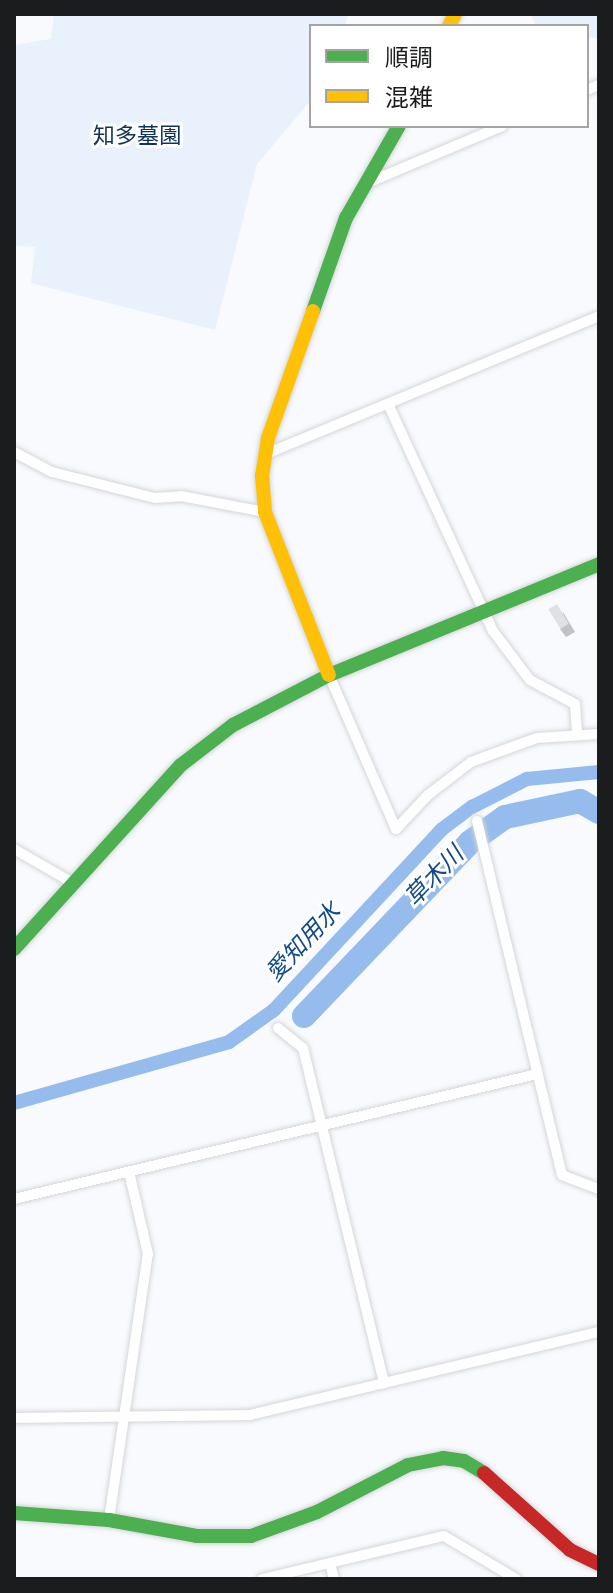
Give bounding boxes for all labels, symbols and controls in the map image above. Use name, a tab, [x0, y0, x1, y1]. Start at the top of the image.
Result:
legend	[309, 24, 589, 128]
text: 順調	[385, 45, 433, 75]
text: 混雑	[385, 85, 433, 115]
park label: 知多墓園	[93, 125, 181, 151]
water label: 草木川	[401, 842, 471, 914]
water label: 愛知用水	[262, 899, 348, 989]

